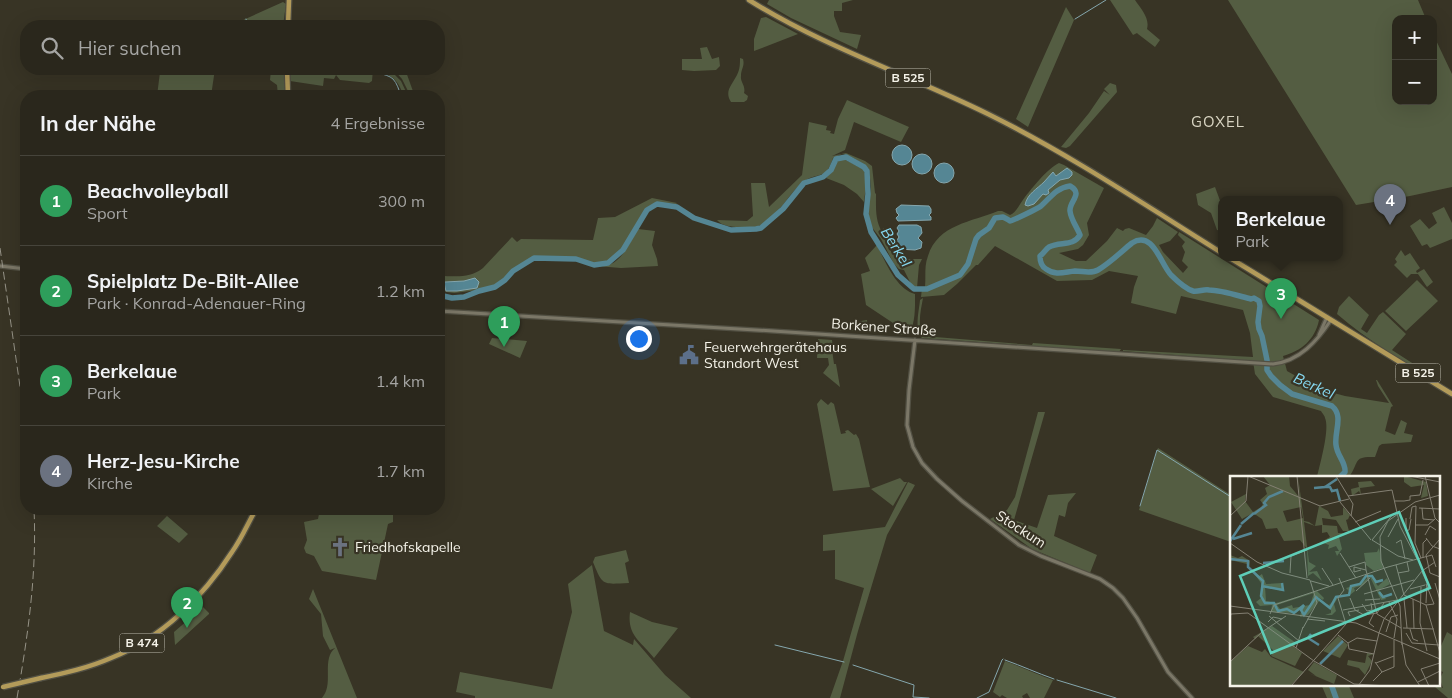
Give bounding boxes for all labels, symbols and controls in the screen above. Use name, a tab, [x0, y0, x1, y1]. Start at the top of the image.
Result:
map controls	[1392, 15, 1437, 105]
button: +	[1392, 15, 1437, 60]
search box	[20, 20, 445, 75]
icon: search	[38, 34, 66, 62]
text: Hier suchen	[78, 36, 182, 60]
button: −	[1392, 60, 1437, 105]
road number: B 525	[886, 68, 930, 88]
text: In der Nähe	[40, 110, 156, 136]
district label: GOXEL	[1191, 112, 1245, 131]
text: 4 Ergebnisse	[330, 113, 425, 133]
text: Beachvolleyball	[87, 179, 229, 203]
pin: 4	[1374, 184, 1406, 225]
text: 1	[51, 191, 61, 211]
text: 300 m	[378, 191, 425, 211]
popup	[1218, 196, 1343, 261]
text: Sport	[87, 203, 128, 223]
text: Berkelaue	[1235, 207, 1326, 231]
water label: Berkel	[877, 223, 916, 270]
text: Park	[1235, 231, 1269, 251]
text: Spielplatz De-Bilt-Allee	[87, 269, 299, 293]
pin: 3	[1265, 278, 1297, 319]
text: 2	[51, 281, 61, 301]
text: 1.2 km	[376, 281, 425, 301]
text: Park · Konrad-Adenauer-Ring	[87, 293, 306, 313]
pin: 1	[488, 306, 520, 347]
street label: Borkener Straße	[831, 314, 937, 340]
your location	[626, 326, 652, 352]
place label: Feuerwehrgerätehaus Standort West	[704, 338, 847, 372]
public building icon: Feuerwehrgerätehaus Standort West	[678, 344, 700, 366]
text: Berkelaue	[87, 359, 177, 383]
road number: B 525	[1396, 363, 1440, 382]
water label: Berkel	[1291, 368, 1338, 403]
text: 3	[51, 371, 61, 391]
text: 1.4 km	[376, 371, 425, 391]
text: Park	[87, 383, 121, 403]
text: Herz-Jesu-Kirche	[87, 449, 240, 473]
text: 4	[51, 461, 61, 481]
text: 1.7 km	[376, 461, 425, 481]
text: Kirche	[87, 473, 133, 493]
inset map	[1230, 476, 1440, 686]
street label: Stockum	[993, 506, 1049, 552]
church icon: Friedhofskapelle	[329, 536, 351, 558]
place label: Friedhofskapelle	[355, 538, 461, 556]
pin: 2	[171, 587, 203, 628]
road number: B 474	[120, 634, 164, 652]

